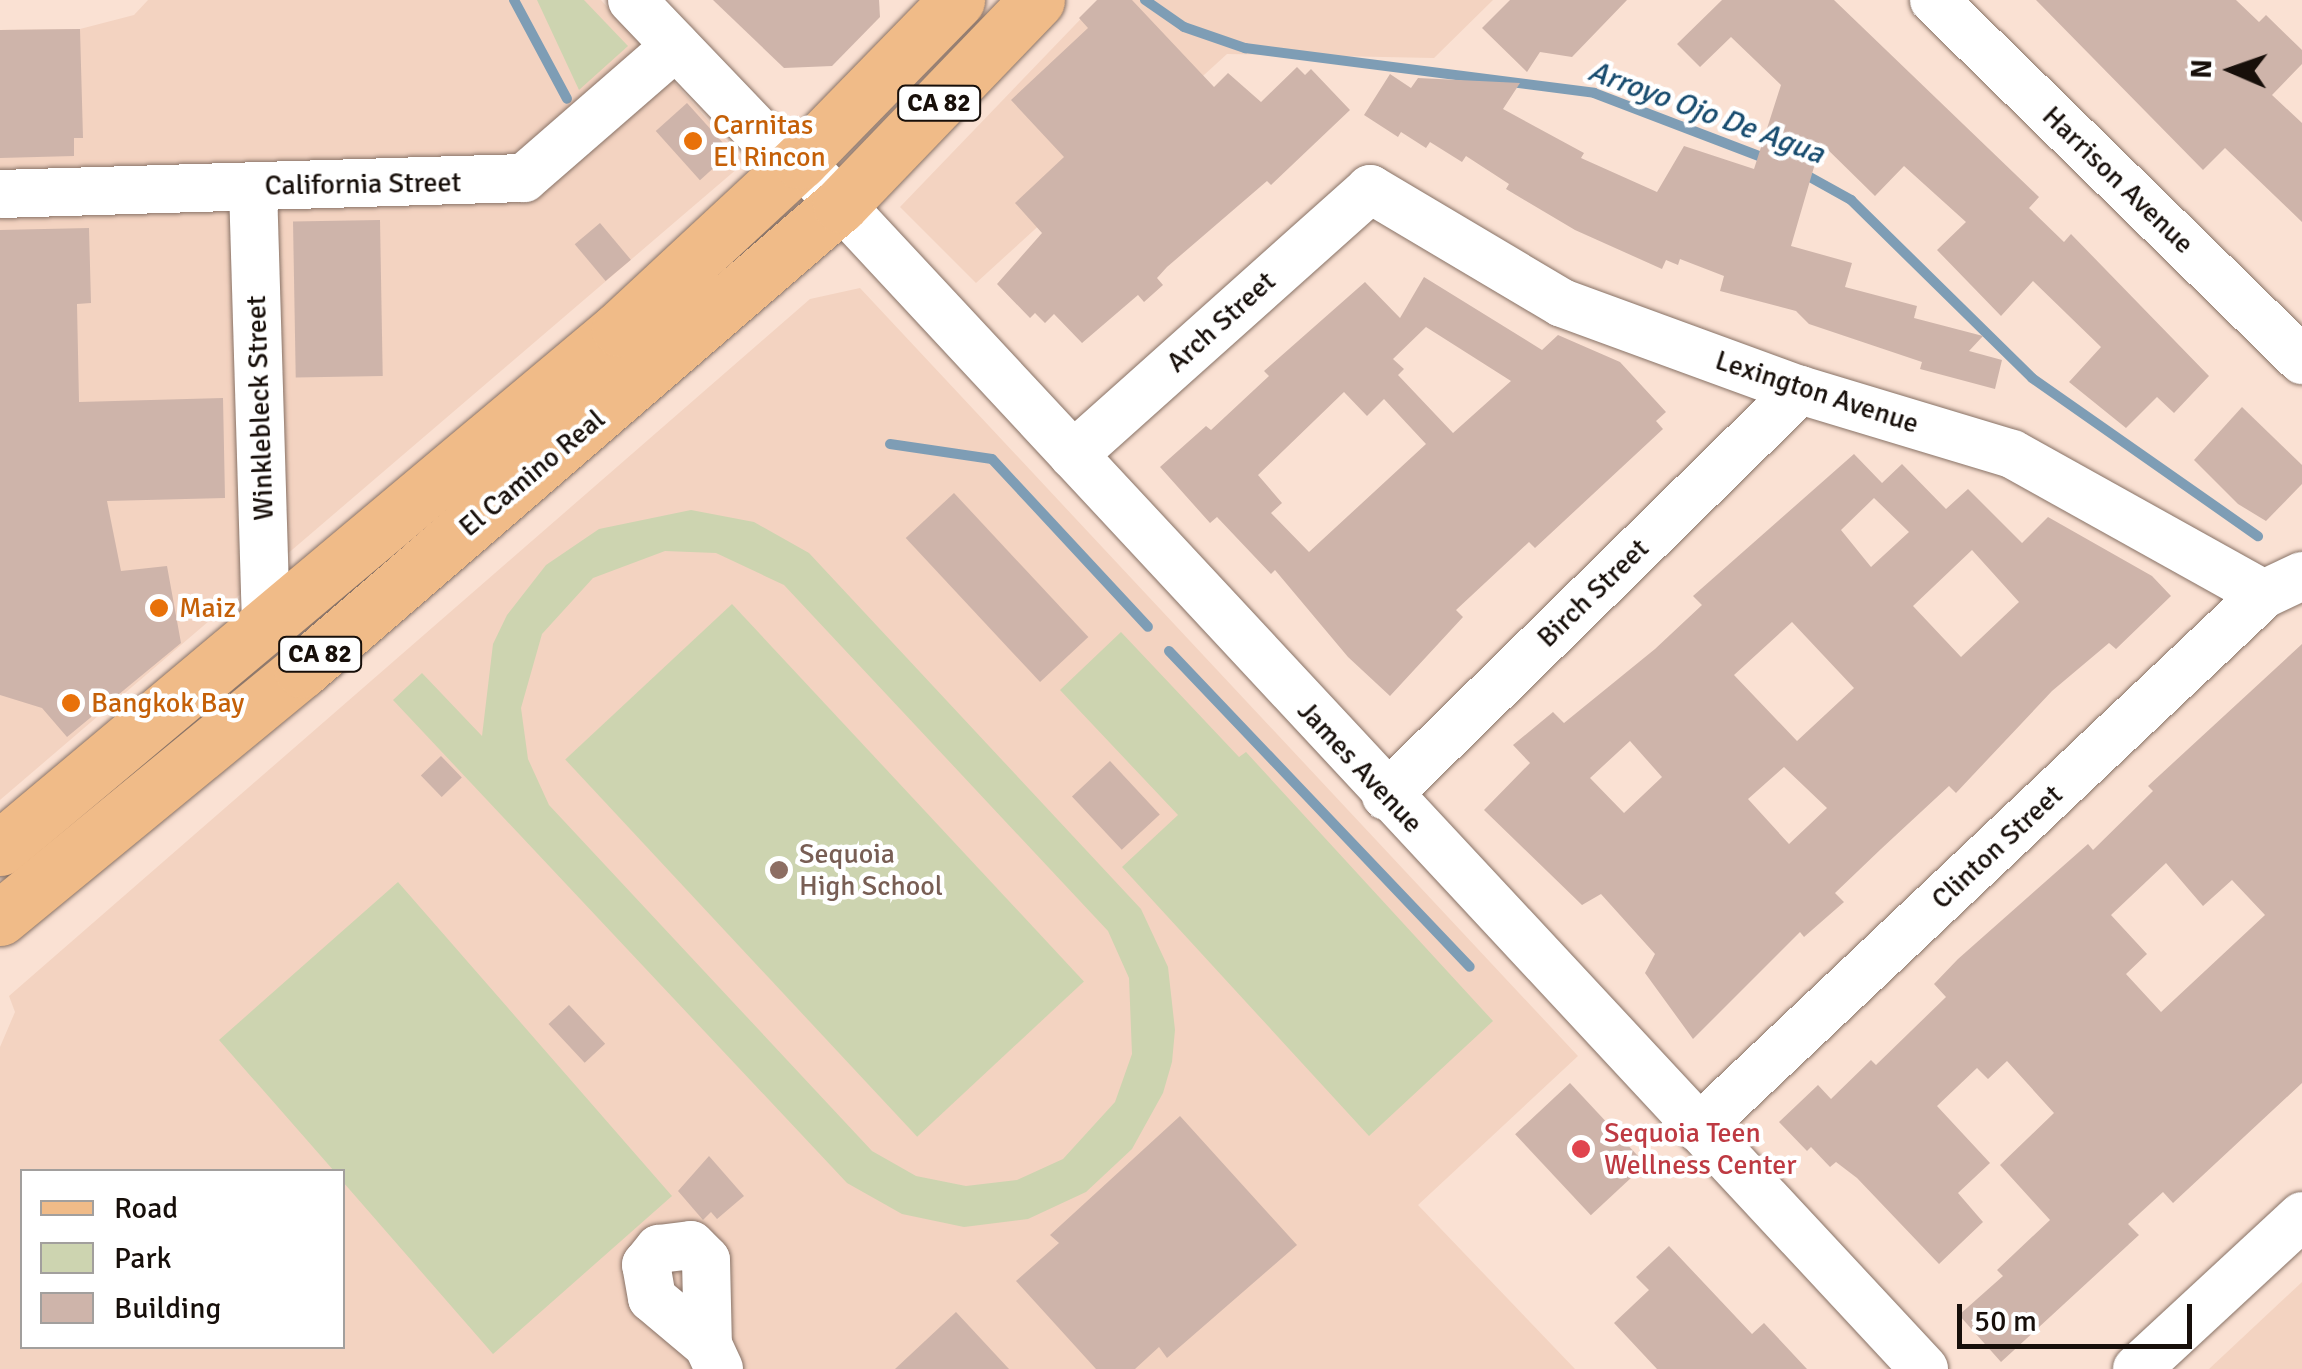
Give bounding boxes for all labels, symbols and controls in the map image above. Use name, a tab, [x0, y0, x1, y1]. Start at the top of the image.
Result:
north arrow	[2182, 20, 2282, 120]
water label: Arroyo Ojo De Agua	[1583, 54, 1829, 172]
text: N	[2185, 59, 2219, 79]
road number: CA 82	[896, 83, 982, 123]
street label: Harrison Avenue	[2035, 99, 2201, 261]
place label: Carnitas El Rincon	[713, 108, 826, 174]
marker: Carnitas El Rincon	[682, 130, 704, 152]
street label: California Street	[264, 165, 462, 203]
street label: Arch Street	[1160, 265, 1282, 379]
street label: Winklebleck Street	[239, 295, 281, 521]
street label: Lexington Avenue	[1711, 343, 1923, 441]
street label: El Camino Real	[452, 402, 612, 544]
street label: Birch Street	[1530, 532, 1656, 654]
place label: Maiz	[179, 591, 236, 625]
marker: Maiz	[148, 597, 170, 619]
road number: CA 82	[278, 634, 362, 674]
place label: Bangkok Bay	[91, 686, 244, 720]
marker: Bangkok Bay	[60, 692, 82, 714]
street label: James Avenue	[1290, 694, 1430, 840]
street label: Clinton Street	[1925, 778, 2069, 916]
place label: Sequoia High School	[799, 837, 943, 903]
marker: Sequoia High School	[768, 859, 790, 881]
place label: Sequoia Teen Wellness Center	[1604, 1116, 1797, 1182]
marker: Sequoia Teen Wellness Center	[1568, 1136, 1594, 1162]
legend	[20, 1169, 345, 1349]
text: Road	[114, 1190, 178, 1227]
text: Park	[114, 1240, 172, 1277]
scale bar	[1962, 1284, 2197, 1346]
text: Building	[114, 1290, 221, 1327]
text: 50 m	[1974, 1303, 2037, 1340]

